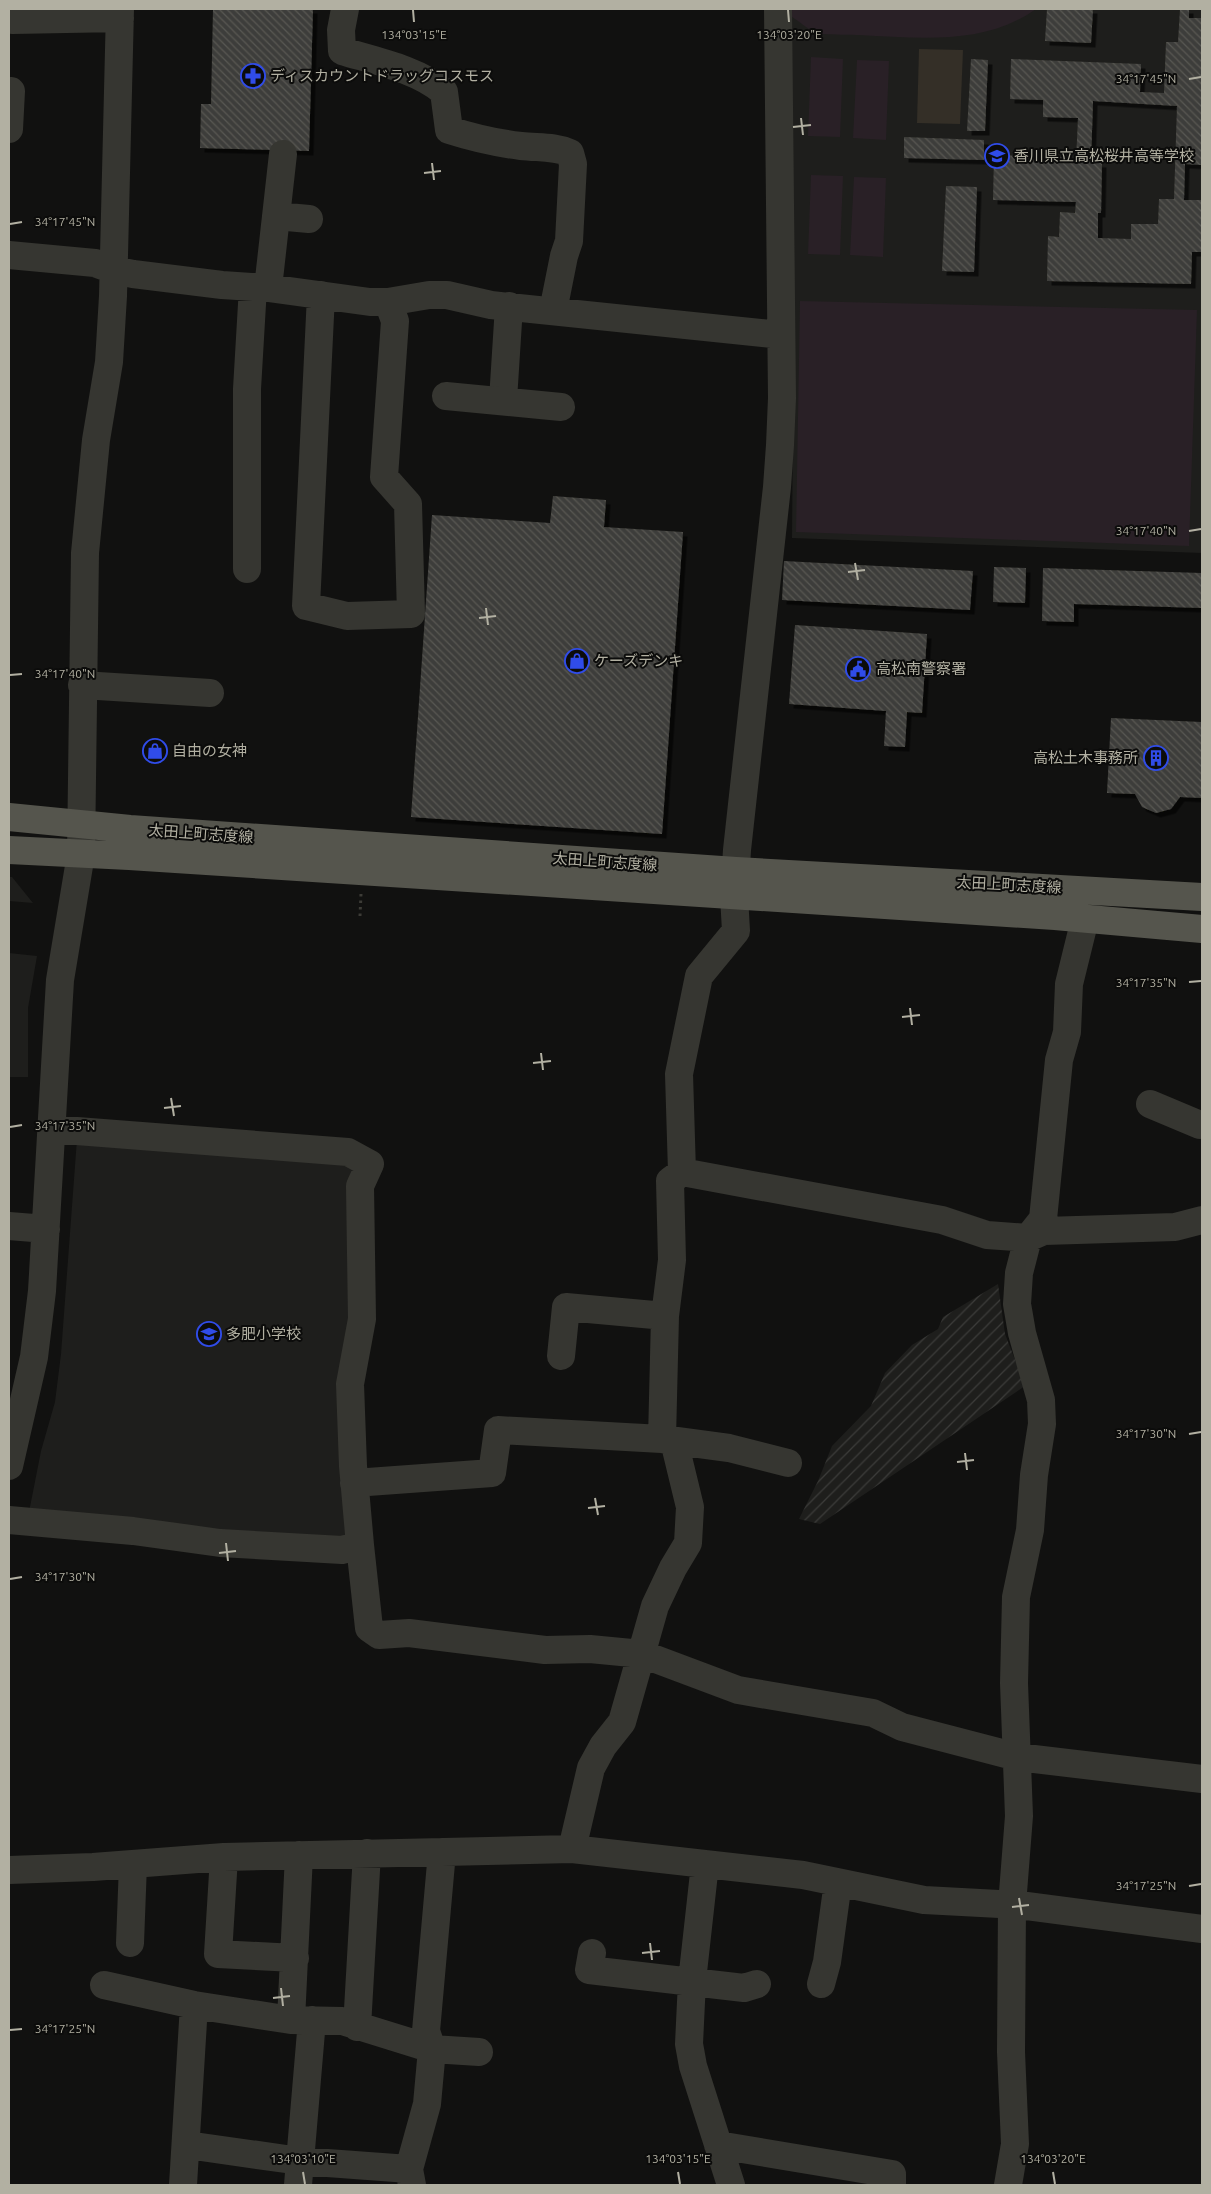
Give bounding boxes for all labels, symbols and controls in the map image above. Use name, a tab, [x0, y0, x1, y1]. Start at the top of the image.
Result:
text: 134°03'15"E	[381, 28, 447, 41]
text: 134°03'20"E	[756, 28, 822, 41]
pharmacy icon: ディスカウントドラッグコスモス	[240, 63, 266, 89]
place label: ディスカウントドラッグコスモス	[270, 67, 494, 84]
text: 34°17'45"N	[1116, 72, 1176, 85]
school or university icon: 香川県立高松桜井高等学校	[984, 143, 1010, 169]
place label: 香川県立高松桜井高等学校	[1014, 147, 1194, 164]
text: 34°17'45"N	[35, 215, 95, 228]
text: 34°17'40"N	[1116, 524, 1176, 537]
shop icon: ケーズデンキ	[564, 648, 590, 674]
place label: ケーズデンキ	[594, 652, 683, 669]
public building icon: 高松南警察署	[845, 656, 871, 682]
place label: 高松南警察署	[876, 660, 966, 677]
text: 34°17'40"N	[35, 667, 95, 680]
shop icon: 自由の女神	[142, 738, 168, 764]
place label: 自由の女神	[172, 742, 247, 759]
building icon: 高松土木事務所	[1143, 745, 1169, 771]
place label: 高松土木事務所	[1033, 749, 1138, 766]
street label: 太田上町志度線	[148, 821, 254, 846]
street label: 太田上町志度線	[552, 849, 658, 874]
street label: 太田上町志度線	[956, 873, 1062, 896]
text: 34°17'35"N	[1116, 976, 1176, 989]
text: 34°17'35"N	[35, 1119, 95, 1132]
school or university icon: 多肥小学校	[196, 1321, 222, 1347]
place label: 多肥小学校	[226, 1325, 301, 1342]
text: 34°17'30"N	[1116, 1427, 1176, 1440]
text: 34°17'30"N	[35, 1570, 95, 1583]
text: 34°17'25"N	[1116, 1879, 1176, 1892]
text: 34°17'25"N	[35, 2022, 95, 2035]
text: 134°03'10"E	[270, 2152, 336, 2165]
text: 134°03'15"E	[645, 2152, 711, 2165]
text: 134°03'20"E	[1020, 2152, 1086, 2165]

